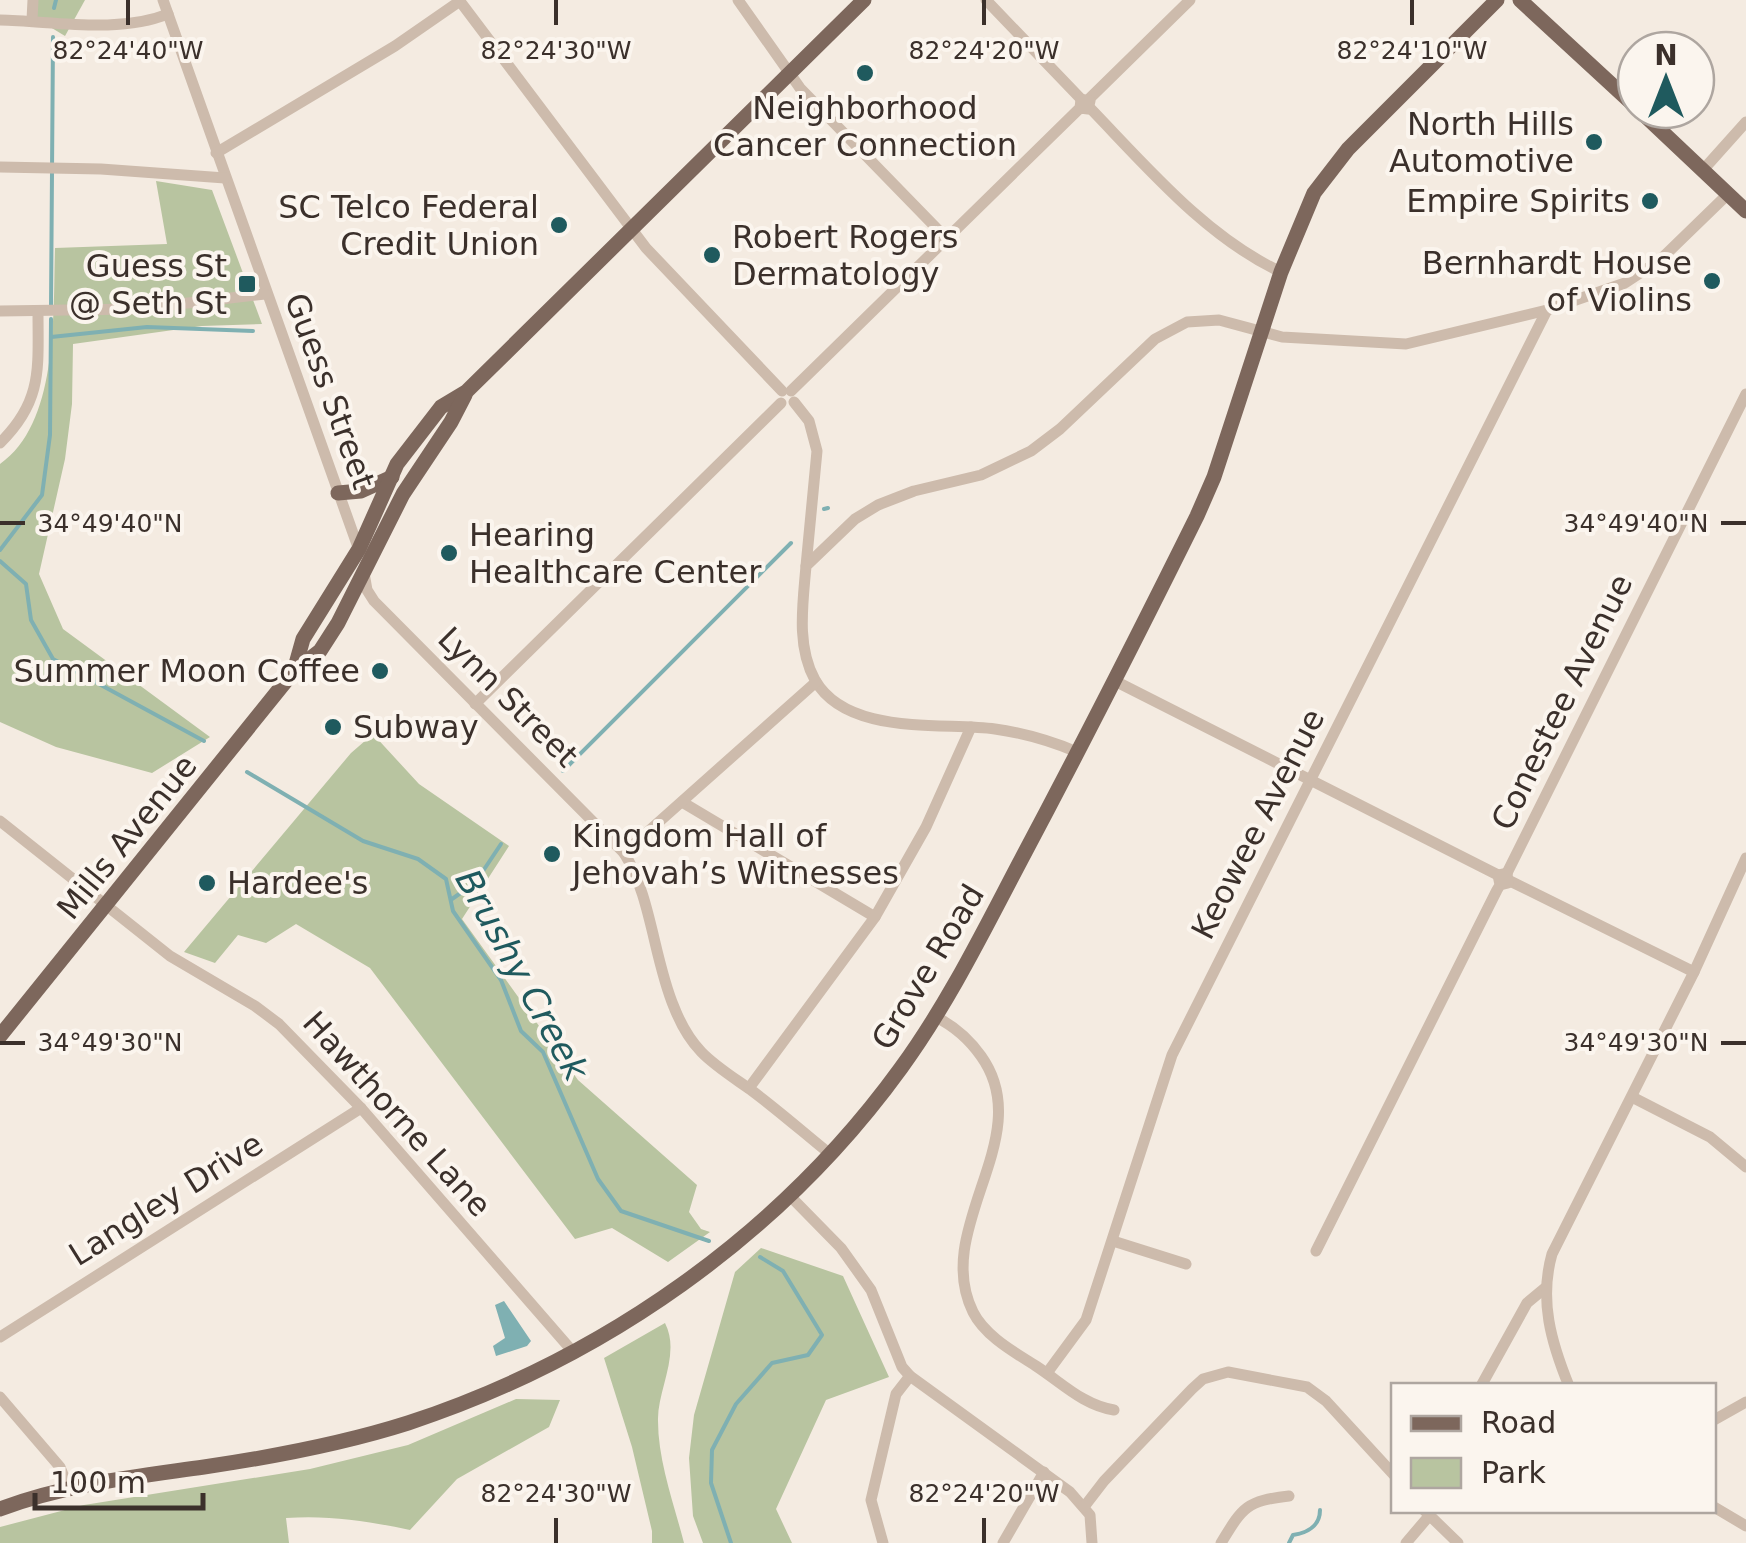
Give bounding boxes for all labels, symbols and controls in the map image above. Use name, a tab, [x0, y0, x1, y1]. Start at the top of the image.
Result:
north arrow	[1616, 30, 1716, 130]
text: 82°24'40"W	[52, 36, 204, 65]
text: 82°24'30"W	[480, 36, 632, 65]
text: 82°24'20"W	[908, 36, 1060, 65]
text: 82°24'10"W	[1336, 36, 1488, 65]
text: N	[1654, 39, 1678, 72]
marker: Neighborhood Cancer Connection	[854, 62, 876, 84]
place label: Neighborhood Cancer Connection	[713, 89, 1017, 164]
place label: North Hills Automotive	[1389, 105, 1574, 180]
marker: North Hills Automotive	[1583, 131, 1605, 153]
place label: Empire Spirits	[1406, 182, 1630, 220]
place label: SC Telco Federal Credit Union	[278, 188, 539, 263]
marker: Empire Spirits	[1639, 190, 1661, 212]
marker: SC Telco Federal Credit Union	[548, 214, 570, 236]
place label: Robert Rogers Dermatology	[732, 218, 958, 293]
marker: Robert Rogers Dermatology	[701, 244, 723, 266]
place label: Bernhardt House of Violins	[1422, 244, 1692, 319]
place label: Guess St @ Seth St	[69, 247, 227, 322]
marker: Bernhardt House of Violins	[1701, 270, 1723, 292]
marker: Guess St @ Seth St	[236, 273, 258, 295]
street label: Guess Street	[277, 288, 383, 494]
text: 34°49'40"N	[37, 509, 183, 538]
text: 34°49'40"N	[1563, 509, 1709, 538]
place label: Hearing Healthcare Center	[469, 516, 762, 591]
marker: Hearing Healthcare Center	[438, 542, 460, 564]
street label: Conestee Avenue	[1484, 568, 1640, 836]
street label: Lynn Street	[430, 619, 586, 775]
place label: Summer Moon Coffee	[13, 652, 360, 690]
marker: Summer Moon Coffee	[369, 660, 391, 682]
street label: Keowee Avenue	[1184, 703, 1332, 945]
place label: Subway	[353, 708, 479, 746]
marker: Subway	[322, 716, 344, 738]
street label: Mills Avenue	[49, 747, 205, 927]
place label: Kingdom Hall of Jehovah’s Witnesses	[570, 817, 899, 892]
marker: Kingdom Hall of Jehovah’s Witnesses	[541, 843, 563, 865]
water label: Brushy Creek	[448, 863, 597, 1089]
place label: Hardee's	[227, 864, 368, 902]
marker: Hardee's	[196, 872, 218, 894]
street label: Grove Road	[864, 878, 992, 1056]
street label: Hawthorne Lane	[295, 1004, 499, 1224]
text: 34°49'30"N	[37, 1028, 183, 1057]
text: 34°49'30"N	[1563, 1028, 1709, 1057]
street label: Langley Drive	[62, 1124, 270, 1274]
legend	[1391, 1383, 1716, 1513]
text: Road	[1481, 1405, 1556, 1440]
scale bar	[35, 1448, 202, 1510]
text: Park	[1481, 1455, 1546, 1490]
text: 100 m	[50, 1465, 146, 1500]
text: 82°24'30"W	[480, 1479, 632, 1508]
text: 82°24'20"W	[908, 1479, 1060, 1508]

